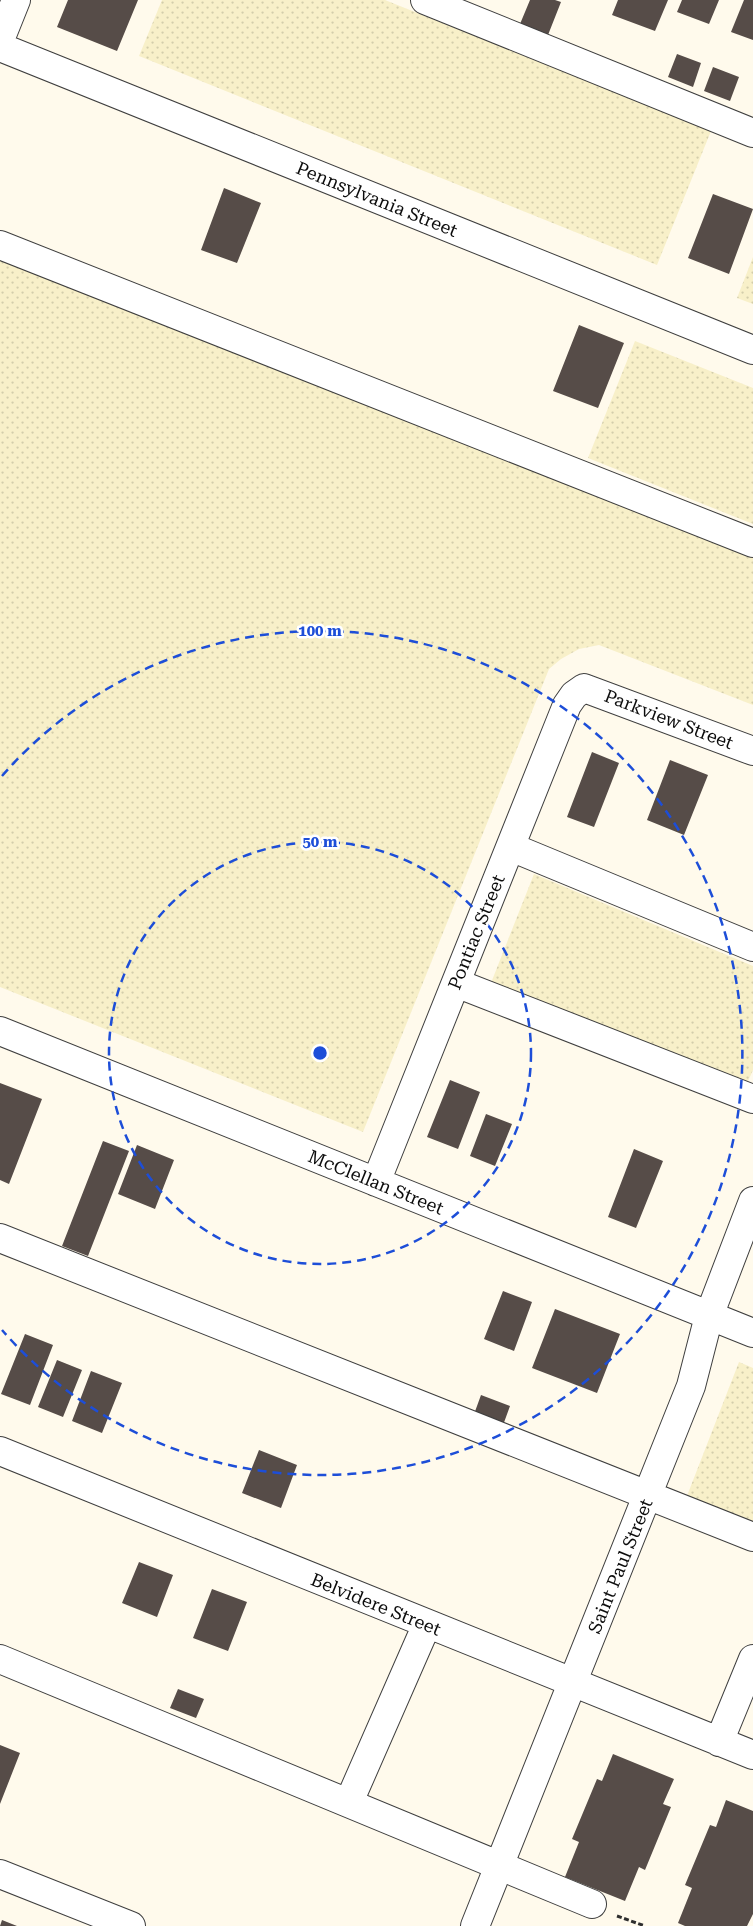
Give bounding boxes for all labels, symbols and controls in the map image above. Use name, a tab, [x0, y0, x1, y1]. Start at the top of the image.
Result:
street label: Pennsylvania Street	[293, 157, 461, 241]
text: 100 m	[298, 622, 342, 640]
street label: Parkview Street	[602, 685, 737, 753]
text: 50 m	[302, 833, 338, 851]
street label: Pontiac Street	[443, 871, 509, 993]
centre of rings	[311, 1044, 329, 1062]
street label: McClellan Street	[305, 1145, 447, 1219]
street label: Saint Paul Street	[583, 1495, 657, 1636]
street label: Belvidere Street	[308, 1568, 444, 1640]

